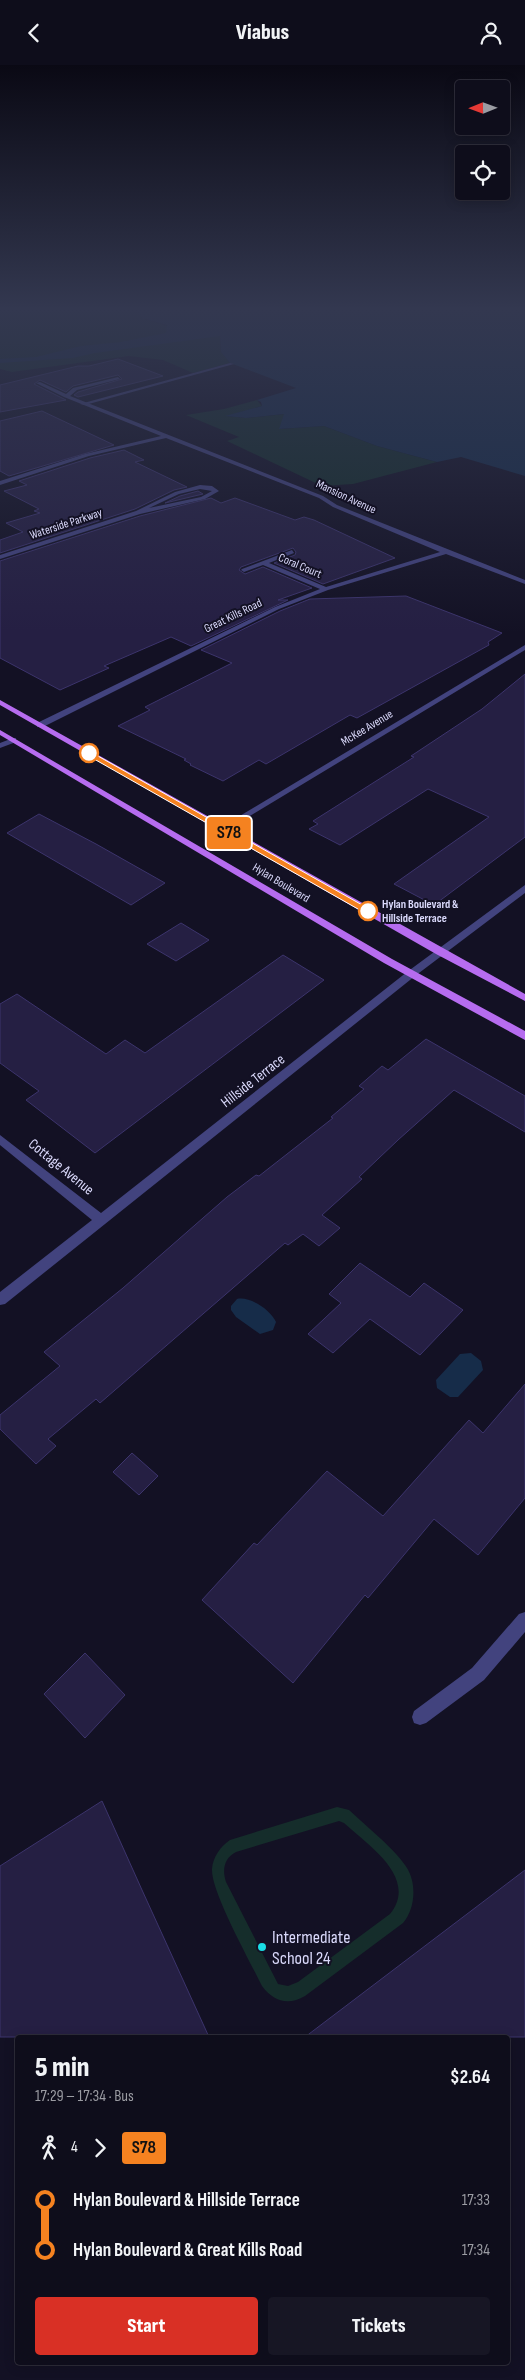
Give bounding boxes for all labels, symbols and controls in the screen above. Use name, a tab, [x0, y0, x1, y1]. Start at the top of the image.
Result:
icon: back	[20, 19, 48, 47]
text: Viabus	[236, 19, 289, 46]
icon: person	[477, 19, 505, 47]
north arrow	[455, 80, 510, 135]
map controls	[455, 80, 510, 200]
button: locate	[455, 145, 510, 200]
street label: Mansion Avenue	[313, 477, 379, 518]
street label: Waterside Parkway	[28, 505, 104, 543]
street label: Coral Court	[276, 550, 324, 582]
street label: Great Kills Road	[202, 596, 264, 636]
street label: McKee Avenue	[338, 707, 396, 749]
unlabelled marker	[79, 743, 99, 763]
line badge: S78	[200, 817, 258, 849]
text: S78	[217, 822, 241, 843]
street label: Hylan Boulevard	[250, 860, 312, 906]
place label: Hylan Boulevard & Hillside Terrace	[382, 897, 459, 926]
marker: Hylan Boulevard & Hillside Terrace	[358, 901, 378, 921]
street label: Hillside Terrace	[217, 1050, 289, 1112]
street label: Cottage Avenue	[24, 1135, 98, 1199]
place label: Intermediate School 24	[272, 1927, 350, 1969]
marker: Intermediate School 24	[256, 1941, 268, 1953]
text: 5 min	[35, 2051, 90, 2084]
text: $2.64	[450, 2066, 490, 2089]
text: 17:29 – 17:34 · Bus	[35, 2087, 134, 2106]
icon: walk	[35, 2134, 63, 2162]
icon: forward	[86, 2134, 114, 2162]
text: S78	[132, 2137, 156, 2158]
text: 4	[71, 2138, 78, 2157]
text: Hylan Boulevard & Hillside Terrace	[73, 2189, 300, 2212]
text: 17:33	[462, 2191, 490, 2210]
text: Hylan Boulevard & Great Kills Road	[73, 2239, 302, 2262]
text: 17:34	[462, 2241, 490, 2260]
button: Start	[35, 2297, 258, 2355]
button: Tickets	[268, 2297, 490, 2355]

